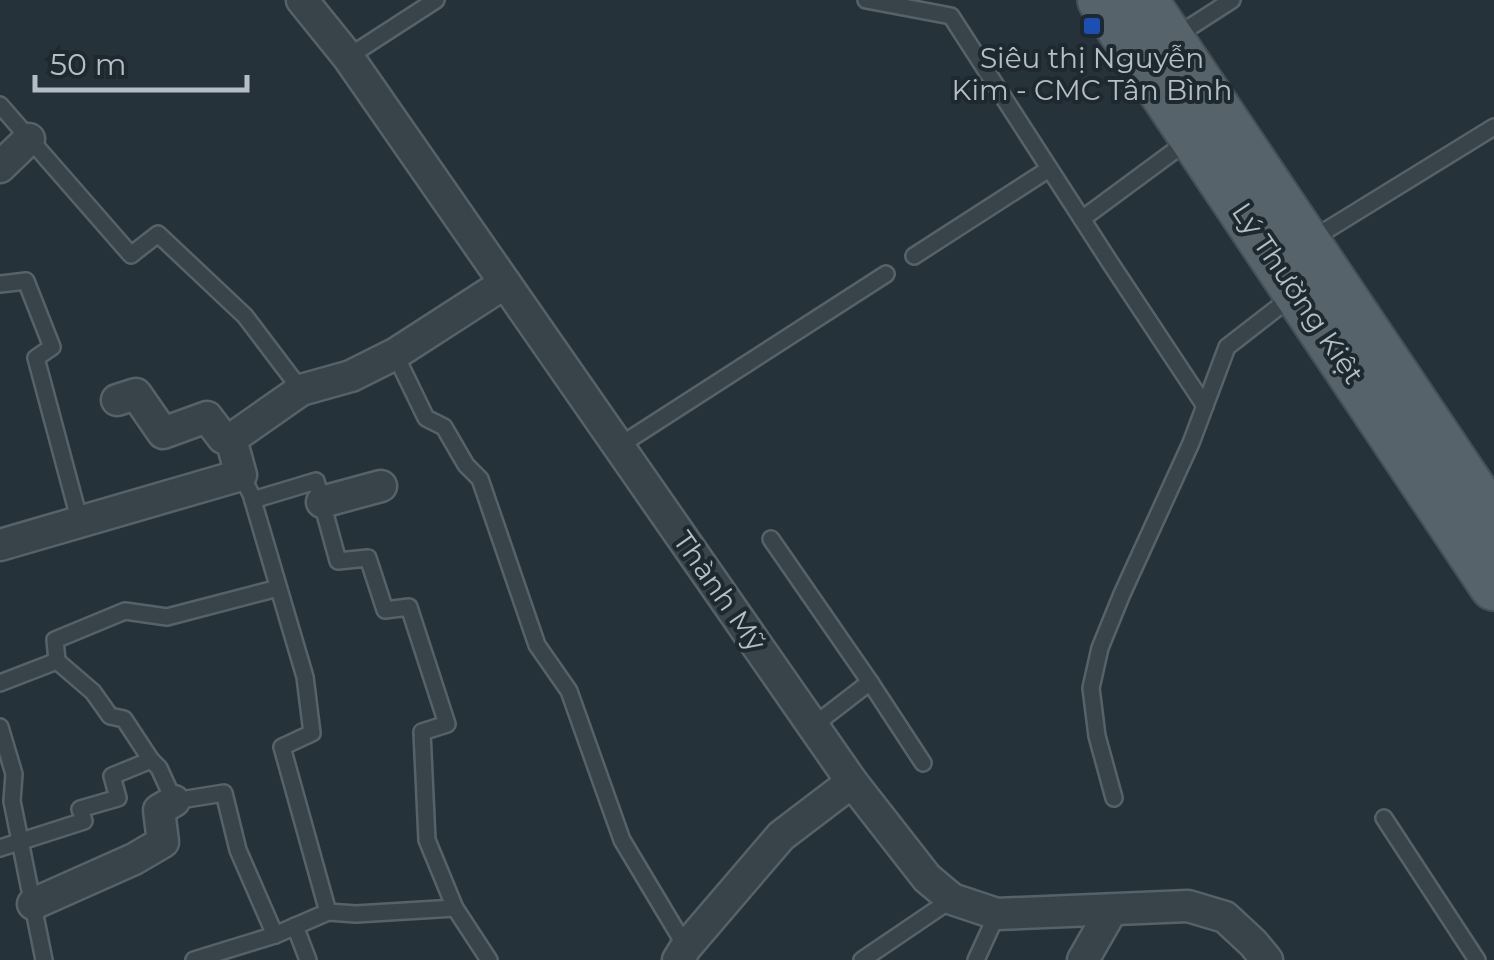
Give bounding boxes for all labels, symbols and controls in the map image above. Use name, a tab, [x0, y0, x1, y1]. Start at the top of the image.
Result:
marker: Siêu thị Nguyễn Kim - CMC Tân Bình	[1081, 15, 1103, 37]
scale bar	[35, 30, 248, 92]
place label: Siêu thị Nguyễn Kim - CMC Tân Bình	[952, 41, 1232, 107]
text: 50 m	[50, 46, 127, 83]
street label: Lý Thường Kiệt	[1225, 196, 1371, 390]
street label: Thành Mỹ	[666, 524, 774, 658]

